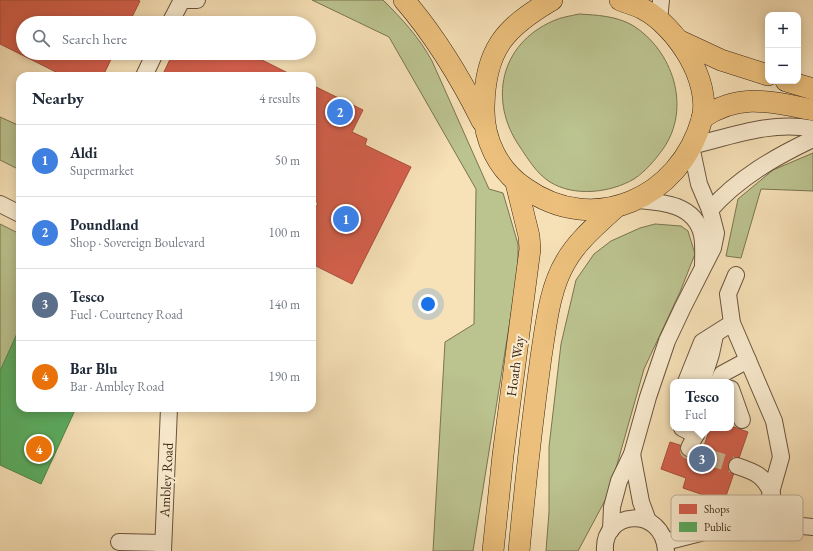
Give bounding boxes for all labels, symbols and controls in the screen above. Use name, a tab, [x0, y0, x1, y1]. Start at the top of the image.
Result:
map controls	[765, 12, 801, 84]
button: +	[765, 12, 801, 48]
search box	[16, 16, 316, 60]
icon: search	[30, 27, 52, 49]
text: Search here	[62, 29, 127, 48]
button: −	[765, 48, 801, 84]
text: Nearby	[32, 87, 84, 109]
text: 4 results	[259, 90, 300, 107]
pin: 2	[327, 97, 353, 127]
text: Aldi	[70, 143, 98, 162]
text: 1	[42, 152, 48, 169]
text: 50 m	[275, 152, 300, 169]
text: Supermarket	[70, 162, 134, 179]
pin: 1	[333, 204, 359, 234]
text: Poundland	[70, 215, 139, 234]
text: 2	[42, 224, 48, 241]
text: 100 m	[269, 224, 300, 241]
text: Shop · Sovereign Boulevard	[70, 234, 205, 251]
text: Tesco	[70, 287, 104, 306]
your location	[418, 294, 438, 314]
text: 3	[42, 296, 48, 313]
text: 140 m	[269, 296, 300, 313]
text: Fuel · Courteney Road	[70, 306, 183, 323]
street label: Hoath Way	[502, 334, 528, 397]
text: Bar Blu	[70, 359, 118, 378]
text: 4	[42, 368, 48, 385]
text: 190 m	[269, 368, 300, 385]
text: Bar · Ambley Road	[70, 378, 164, 395]
popup	[670, 379, 734, 431]
text: Tesco	[685, 387, 719, 406]
text: Fuel	[685, 406, 707, 423]
pin: 4	[26, 434, 52, 464]
street label: Ambley Road	[155, 441, 177, 519]
pin: 3	[689, 444, 715, 474]
legend	[671, 495, 803, 541]
text: Shops	[704, 502, 730, 516]
text: Public	[704, 520, 732, 534]

